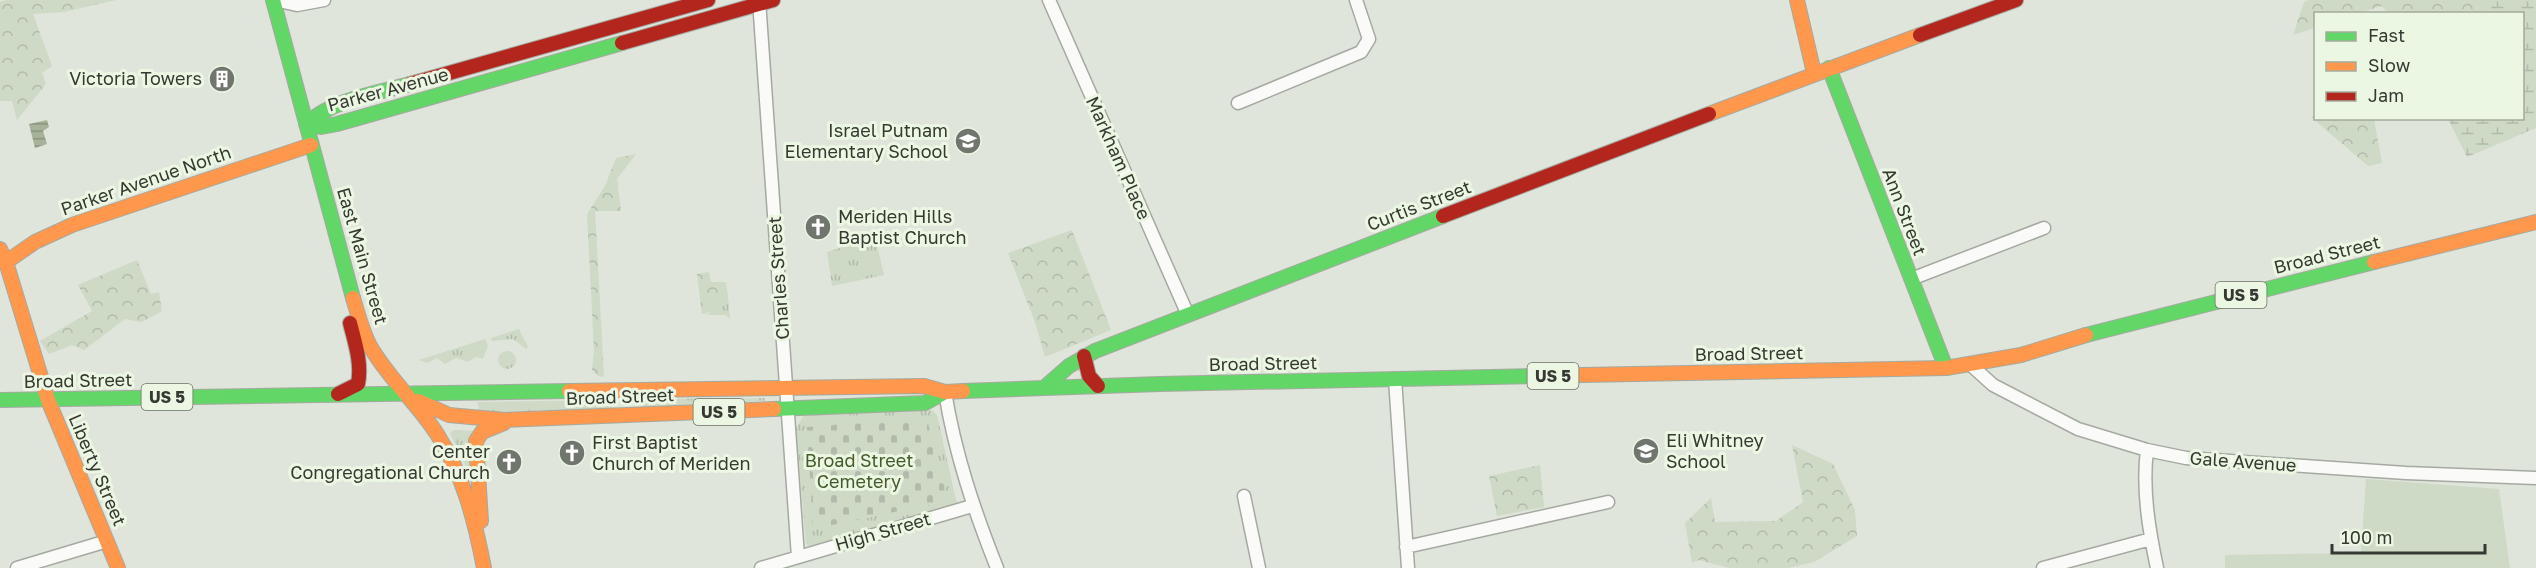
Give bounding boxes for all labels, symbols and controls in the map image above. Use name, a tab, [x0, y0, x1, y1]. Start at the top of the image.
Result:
legend	[2314, 12, 2524, 120]
text: Fast	[2368, 24, 2405, 46]
text: Slow	[2368, 54, 2411, 76]
street label: Parker Avenue	[325, 62, 451, 116]
building icon: Victoria Towers	[207, 64, 237, 94]
place label: Victoria Towers	[69, 67, 202, 89]
text: Jam	[2368, 84, 2404, 106]
street label: Markham Place	[1082, 93, 1156, 223]
place label: Israel Putnam Elementary School	[784, 119, 948, 162]
school or university icon: Israel Putnam Elementary School	[953, 126, 983, 156]
street label: Parker Avenue North	[58, 141, 234, 220]
street label: Ann Street	[1878, 165, 1932, 259]
street label: Curtis Street	[1363, 175, 1474, 235]
street label: East Main Street	[333, 185, 393, 327]
place label: Meriden Hills Baptist Church	[838, 205, 966, 248]
church icon: Meriden Hills Baptist Church	[803, 212, 833, 242]
street label: Charles Street	[763, 216, 793, 341]
street label: Broad Street	[2271, 230, 2382, 278]
road number: US 5	[2216, 282, 2266, 308]
street label: Broad Street	[1694, 341, 1804, 365]
street label: Broad Street	[1208, 351, 1318, 375]
road number: US 5	[1528, 363, 1578, 389]
street label: Broad Street	[23, 368, 133, 392]
street label: Broad Street	[565, 383, 675, 409]
road number: US 5	[142, 384, 192, 410]
road number: US 5	[694, 399, 744, 425]
street label: Liberty Street	[64, 410, 131, 529]
place label: Eli Whitney School	[1666, 429, 1764, 472]
place label: First Baptist Church of Meriden	[592, 431, 750, 474]
school or university icon: Eli Whitney School	[1631, 436, 1661, 466]
church icon: First Baptist Church of Meriden	[557, 438, 587, 468]
place label: Center Congregational Church	[290, 440, 490, 483]
street label: Gale Avenue	[2189, 446, 2297, 476]
church icon: Center Congregational Church	[494, 447, 524, 477]
park label: Broad Street Cemetery	[805, 449, 913, 492]
street label: High Street	[832, 507, 933, 555]
scale bar	[2332, 517, 2485, 555]
text: 100 m	[2341, 526, 2392, 548]

